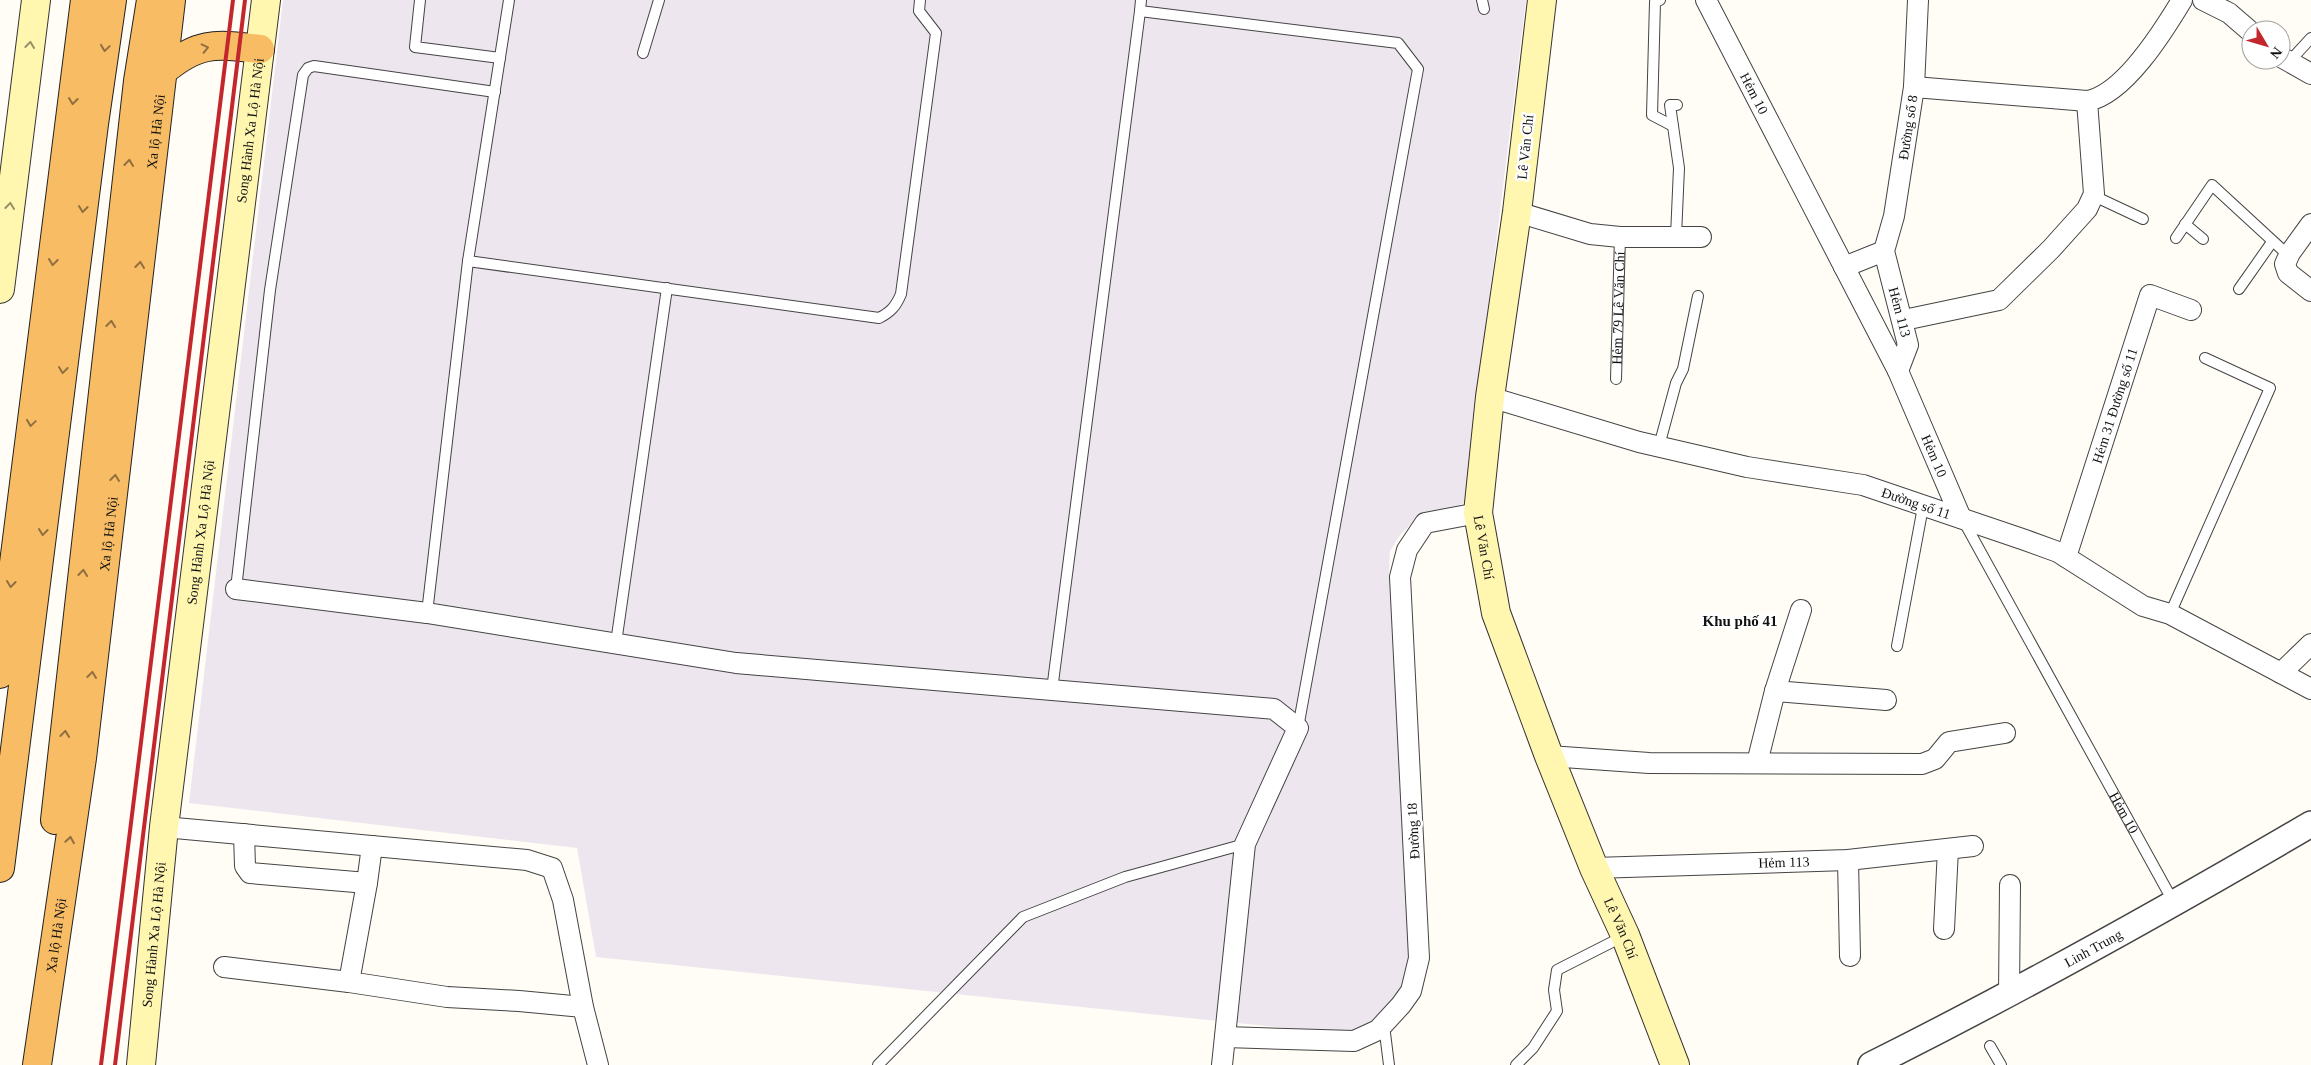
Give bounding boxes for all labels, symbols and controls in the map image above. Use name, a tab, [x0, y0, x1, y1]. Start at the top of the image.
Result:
north arrow	[2241, 20, 2291, 70]
one-way arrow	[24, 40, 35, 48]
one-way arrow	[200, 43, 209, 53]
text: N	[2267, 44, 2285, 61]
one-way arrow	[100, 45, 111, 53]
street label: Song Hành Xa Lộ Hà Nội	[234, 57, 267, 204]
street label: Hẻm 10	[1737, 70, 1771, 117]
street label: Xa lộ Hà Nội	[144, 93, 168, 170]
street label: Đường số 8	[1896, 94, 1921, 161]
one-way arrow	[68, 97, 79, 105]
street label: Lê Văn Chí	[1515, 114, 1536, 180]
one-way arrow	[123, 158, 134, 166]
one-way arrow	[4, 201, 15, 209]
one-way arrow	[78, 206, 89, 214]
street label: Hẻm 79 Lê Văn Chí	[1609, 251, 1628, 365]
one-way arrow	[48, 258, 59, 266]
one-way arrow	[134, 261, 145, 269]
street label: Hẻm 113	[1886, 285, 1913, 339]
one-way arrow	[105, 320, 116, 328]
street label: Hẻm 31 Đường số 11	[2090, 346, 2141, 465]
one-way arrow	[58, 367, 69, 375]
one-way arrow	[26, 419, 37, 427]
street label: Hẻm 10	[1918, 432, 1950, 480]
street label: Song Hành Xa Lộ Hà Nội	[184, 459, 217, 606]
one-way arrow	[109, 474, 120, 482]
street label: Đường số 11	[1879, 485, 1952, 522]
street label: Xa lộ Hà Nội	[97, 496, 121, 572]
street label: Lê Văn Chí	[1471, 514, 1497, 581]
one-way arrow	[38, 528, 49, 536]
one-way arrow	[77, 568, 88, 576]
one-way arrow	[6, 580, 17, 588]
district label: Khu phố 41	[1702, 613, 1778, 629]
one-way arrow	[86, 670, 97, 678]
one-way arrow	[59, 730, 70, 738]
street label: Hẻm 10	[2106, 790, 2141, 836]
street label: Đường 18	[1405, 802, 1422, 860]
one-way arrow	[64, 836, 75, 844]
street label: Hẻm 113	[1758, 854, 1810, 871]
street label: Song Hành Xa Lộ Hà Nội	[140, 861, 169, 1008]
street label: Lê Văn Chí	[1601, 896, 1640, 961]
street label: Xa lộ Hà Nội	[44, 897, 69, 974]
street label: Linh Trung	[2062, 927, 2125, 970]

